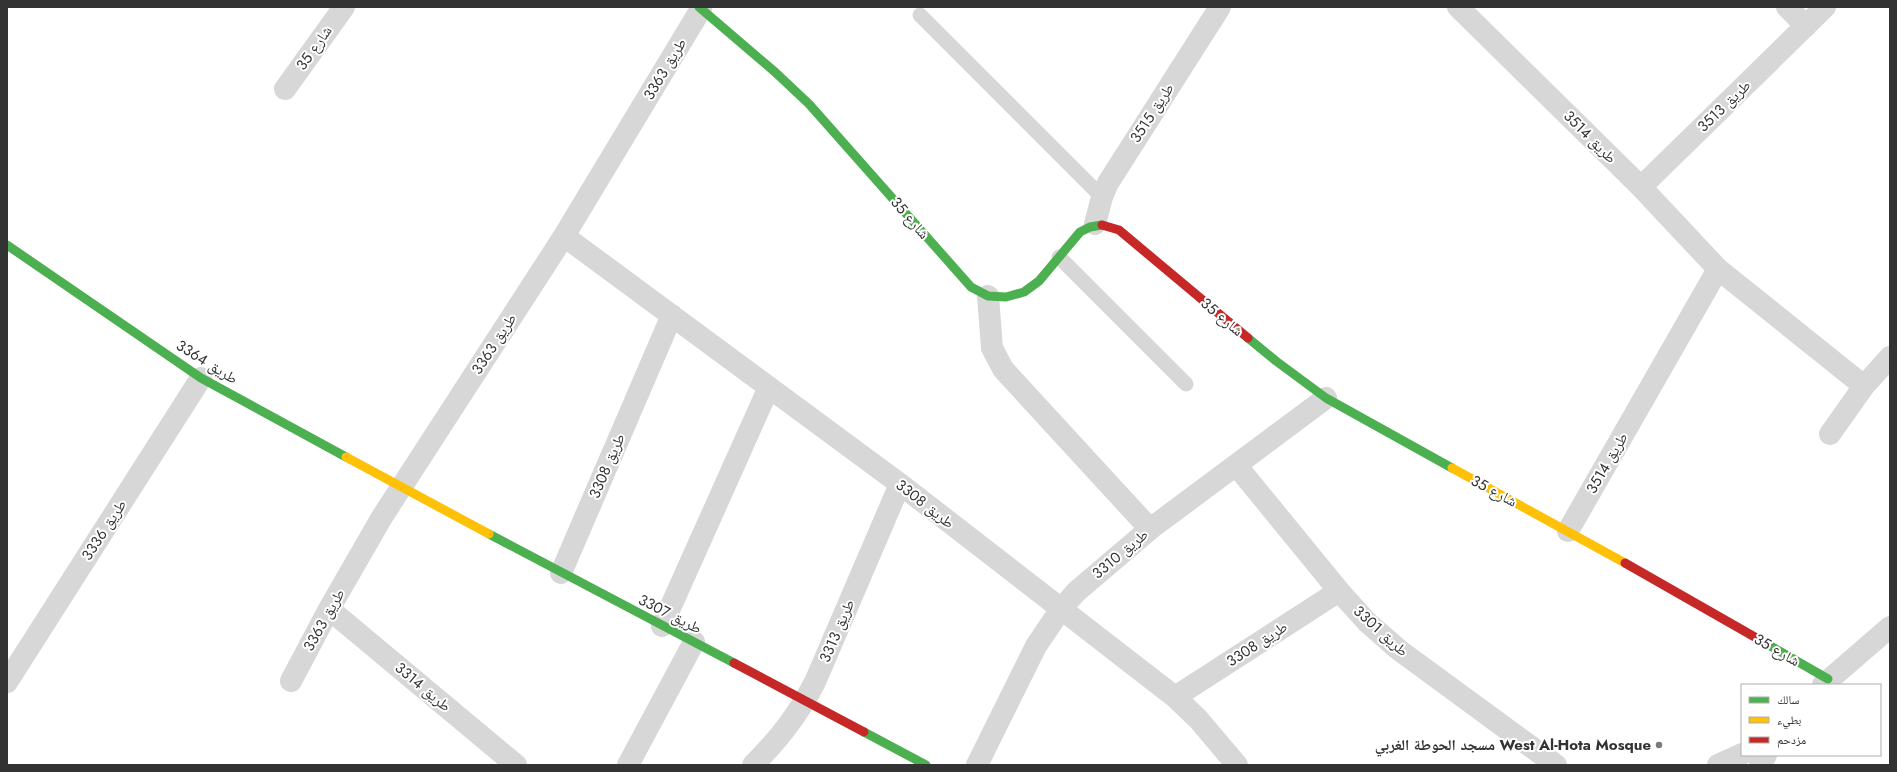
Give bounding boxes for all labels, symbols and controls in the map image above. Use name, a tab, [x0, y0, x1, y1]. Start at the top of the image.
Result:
street label: شارع 35	[291, 21, 337, 75]
street label: طريق 3363	[638, 34, 692, 104]
street label: طريق 3513	[1692, 75, 1756, 137]
street label: طريق 3515	[1124, 79, 1180, 147]
street label: طريق 3514	[1558, 105, 1622, 169]
street label: شارع 35	[885, 192, 935, 244]
street label: شارع 35	[1196, 293, 1248, 341]
street label: طريق 3363	[466, 309, 522, 379]
street label: طريق 3364	[172, 334, 242, 390]
street label: طريق 3514	[1581, 428, 1633, 498]
street label: طريق 3308	[583, 430, 631, 502]
street label: شارع 35	[1467, 470, 1521, 512]
street label: طريق 3308	[891, 474, 959, 534]
street label: طريق 3336	[76, 495, 132, 565]
street label: طريق 3310	[1087, 524, 1153, 584]
street label: طريق 3363	[298, 585, 350, 655]
street label: طريق 3307	[634, 589, 706, 639]
street label: طريق 3313	[814, 596, 860, 666]
street label: طريق 3301	[1349, 600, 1413, 662]
street label: طريق 3308	[1222, 616, 1292, 672]
street label: شارع 35	[1750, 628, 1804, 672]
street label: طريق 3314	[390, 657, 456, 717]
legend	[1741, 684, 1881, 756]
text: سالك	[1777, 691, 1799, 709]
text: بطيء	[1777, 711, 1801, 730]
text: مزدحم	[1777, 731, 1806, 749]
place label: مسجد الحوطة الغربي West Al-Hota Mosque	[1375, 734, 1651, 757]
marker: مسجد الحوطة الغربي West Al-Hota Mosque	[1654, 740, 1664, 750]

